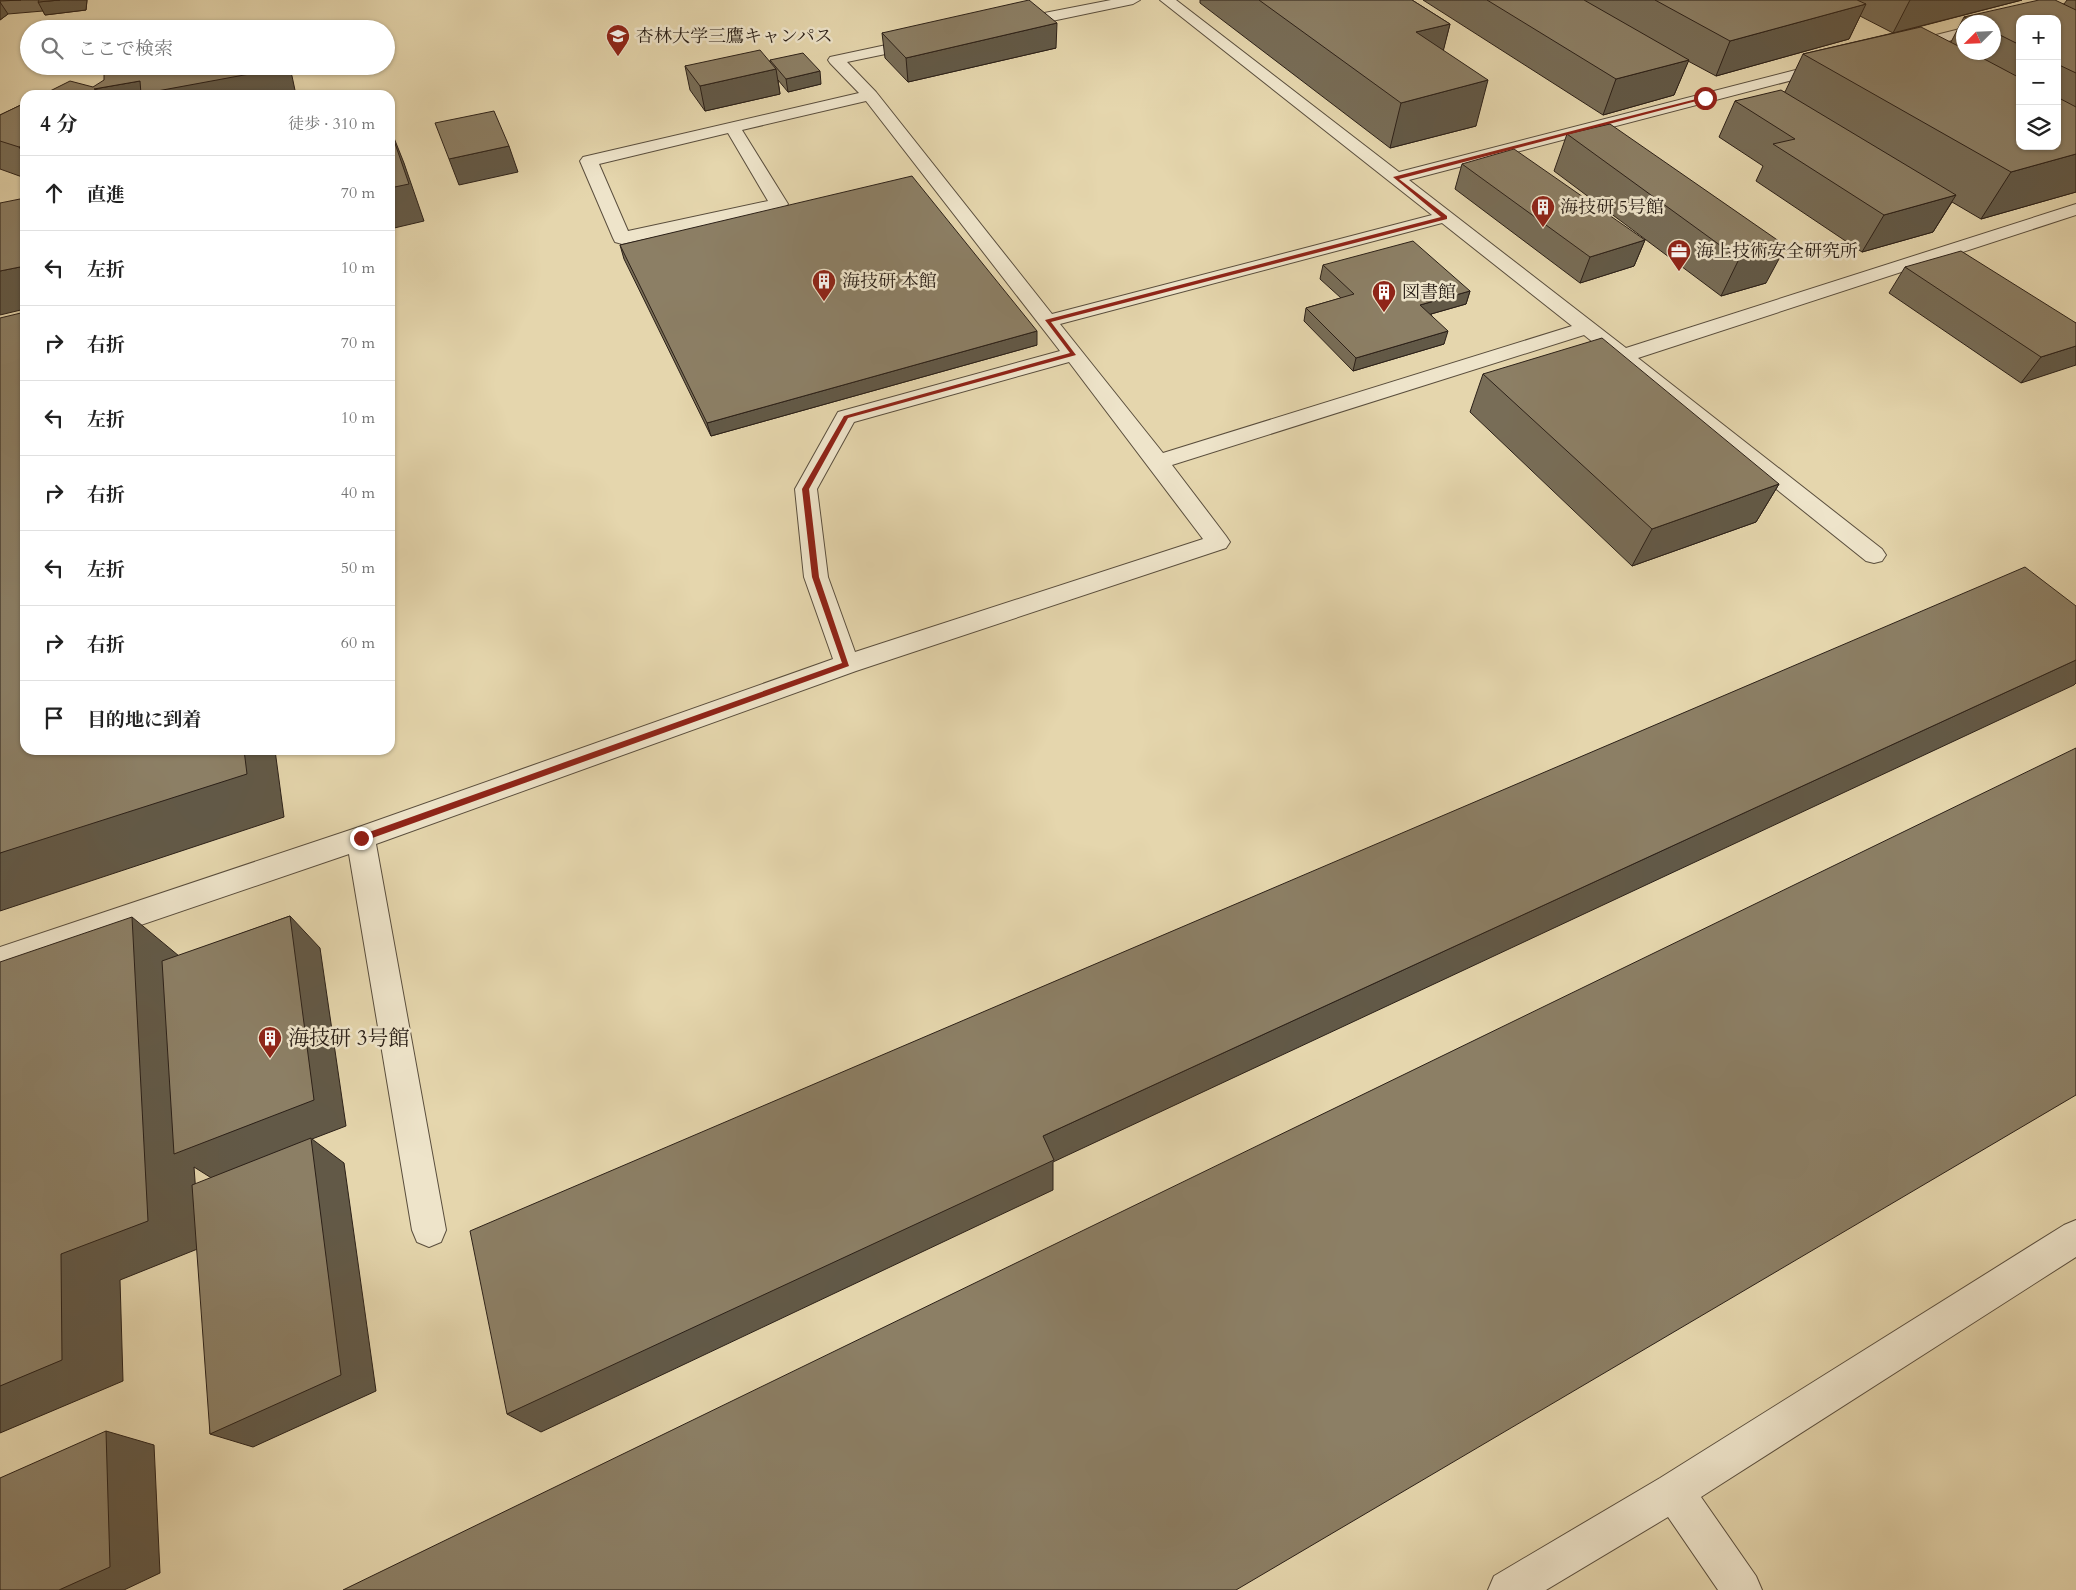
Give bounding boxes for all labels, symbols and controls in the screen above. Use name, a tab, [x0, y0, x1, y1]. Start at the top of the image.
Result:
north arrow	[1956, 15, 2001, 60]
map controls	[2016, 15, 2061, 150]
button: +	[2016, 15, 2061, 60]
search box	[20, 20, 395, 75]
school or university icon: 杏林大学三鷹キャンパス	[605, 23, 631, 57]
place label: 杏林大学三鷹キャンパス	[636, 24, 833, 49]
icon: search	[38, 34, 66, 62]
text: ここで検索	[78, 36, 173, 62]
button: −	[2016, 60, 2061, 105]
route start	[1694, 87, 1717, 110]
button: layers	[2016, 105, 2061, 150]
text: 4 分	[40, 110, 77, 139]
text: 徒歩 · 310 m	[288, 113, 375, 135]
icon: ahead	[40, 179, 68, 207]
text: 直進	[87, 182, 125, 208]
text: 70 m	[341, 182, 375, 204]
building icon: 海技研 5号館	[1530, 194, 1556, 228]
place label: 海技研 5号館	[1560, 195, 1664, 220]
office icon: 海上技術安全研究所	[1666, 238, 1692, 272]
place label: 海上技術安全研究所	[1696, 239, 1858, 264]
icon: left	[40, 254, 68, 282]
text: 左折	[87, 257, 125, 283]
text: 10 m	[341, 257, 375, 279]
building icon: 海技研 本館	[811, 268, 837, 302]
place label: 海技研 本館	[842, 269, 937, 294]
building icon: 図書館	[1371, 279, 1397, 313]
place label: 図書館	[1402, 280, 1456, 305]
icon: right	[40, 329, 68, 357]
text: 右折	[87, 332, 125, 358]
text: 70 m	[341, 332, 375, 354]
icon: left	[40, 404, 68, 432]
text: 左折	[87, 407, 125, 433]
text: 10 m	[341, 407, 375, 429]
icon: right	[40, 479, 68, 507]
text: 右折	[87, 482, 125, 508]
text: 40 m	[341, 482, 375, 504]
icon: left	[40, 554, 68, 582]
text: 左折	[87, 557, 125, 583]
text: 50 m	[341, 557, 375, 579]
icon: right	[40, 629, 68, 657]
text: 右折	[87, 632, 125, 658]
text: 60 m	[341, 632, 375, 654]
icon: arrive	[40, 704, 68, 732]
text: 目的地に到着	[87, 707, 201, 733]
route end	[350, 827, 373, 850]
place label: 海技研 3号館	[288, 1024, 409, 1053]
building icon: 海技研 3号館	[257, 1025, 283, 1059]

